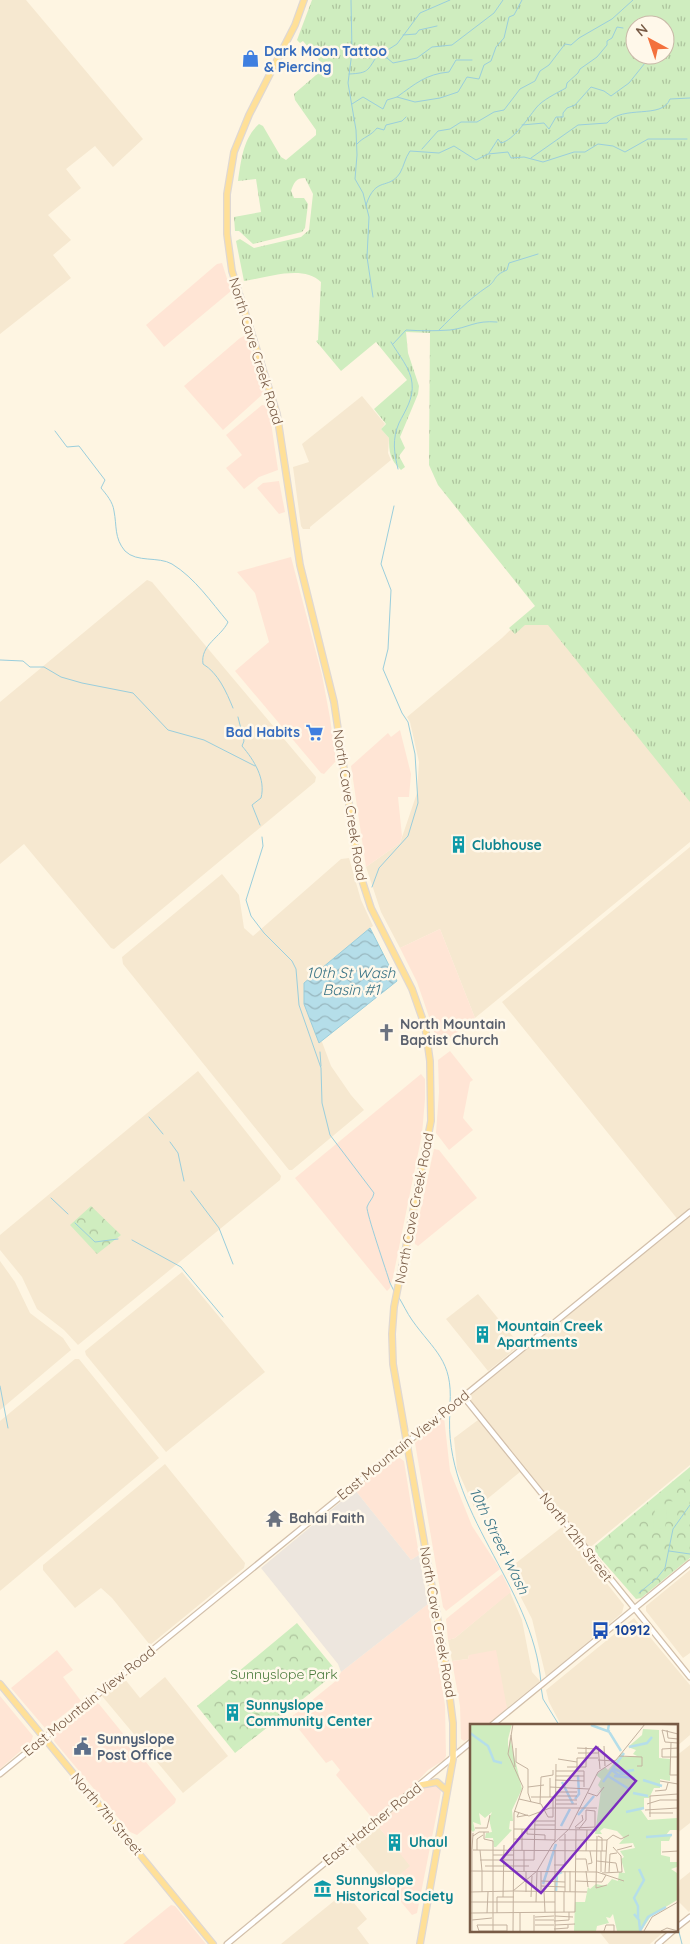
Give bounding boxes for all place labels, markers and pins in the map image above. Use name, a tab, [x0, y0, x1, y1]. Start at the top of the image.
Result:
place label: Dark Moon Tattoo & Piercing	[264, 42, 387, 76]
shop icon: Dark Moon Tattoo & Piercing	[240, 49, 260, 69]
supermarket icon: Bad Habits	[304, 722, 324, 742]
place label: Bad Habits	[226, 723, 300, 741]
building icon: Clubhouse	[448, 835, 468, 855]
place label: Clubhouse	[472, 836, 542, 854]
place label: North Mountain Baptist Church	[400, 1015, 506, 1049]
church icon: North Mountain Baptist Church	[376, 1022, 396, 1042]
place label: Mountain Creek Apartments	[497, 1317, 603, 1351]
building icon: Mountain Creek Apartments	[473, 1324, 493, 1344]
temple icon: Bahai Faith	[265, 1508, 285, 1528]
place label: Bahai Faith	[289, 1509, 365, 1527]
bus stop icon: 10912	[591, 1620, 611, 1640]
place label: 10912	[615, 1621, 650, 1639]
place label: Sunnyslope Community Center	[246, 1696, 372, 1730]
building icon: Sunnyslope Community Center	[222, 1703, 242, 1723]
place label: Sunnyslope Post Office	[97, 1730, 174, 1764]
public building icon: Sunnyslope Post Office	[73, 1737, 93, 1757]
building icon: Uhaul	[385, 1832, 405, 1852]
place label: Uhaul	[409, 1833, 448, 1851]
place label: Sunnyslope Historical Society	[336, 1871, 454, 1905]
museum icon: Sunnyslope Historical Society	[312, 1878, 332, 1898]

